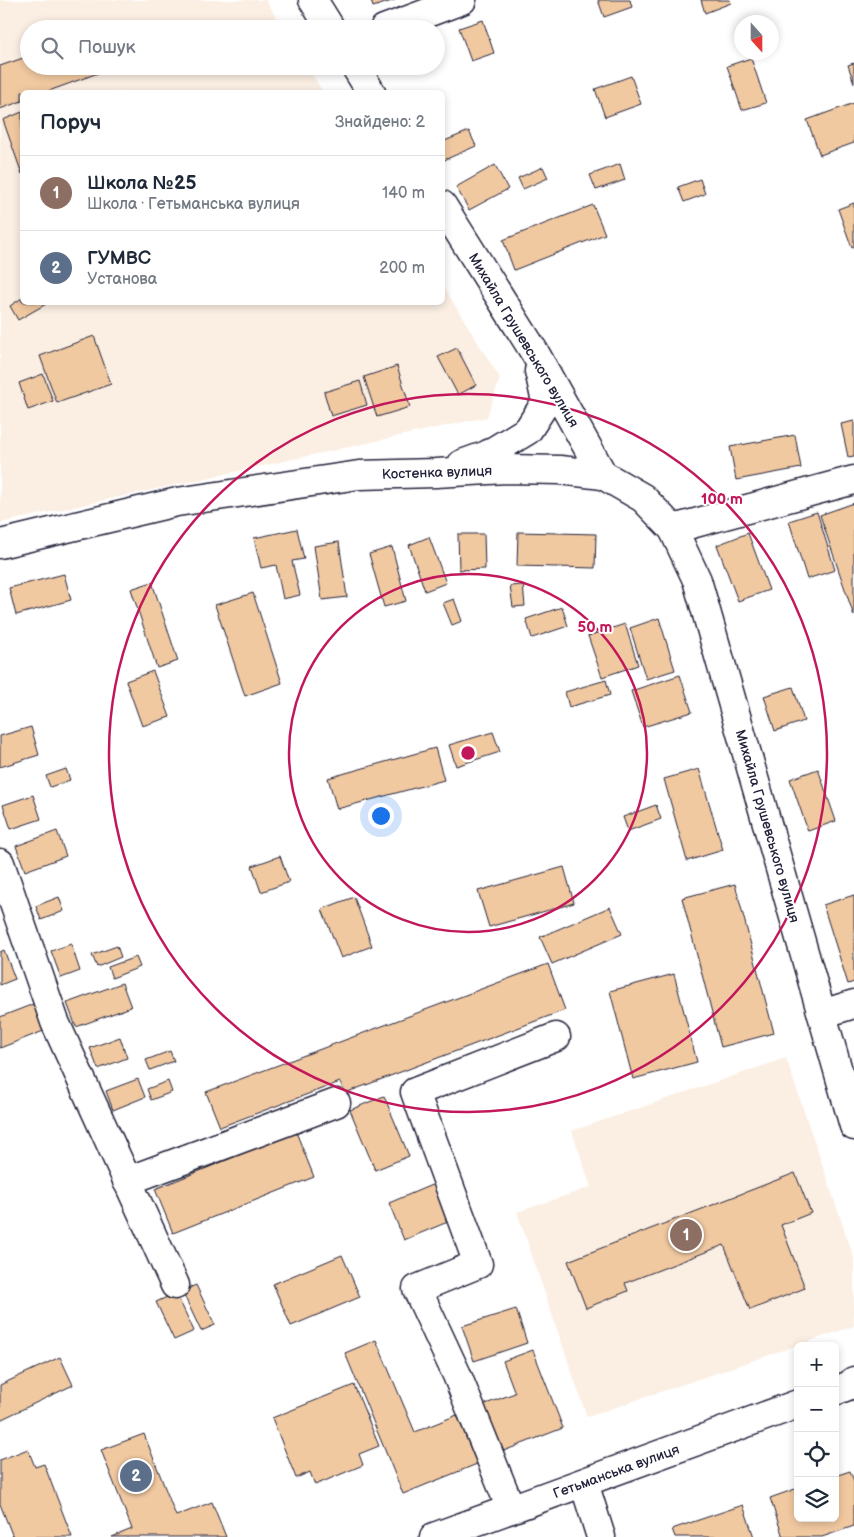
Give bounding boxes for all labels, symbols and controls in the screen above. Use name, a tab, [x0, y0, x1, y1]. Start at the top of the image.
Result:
north arrow	[734, 15, 779, 60]
search box	[20, 20, 445, 75]
icon: search	[38, 34, 66, 62]
text: Пошук	[78, 36, 136, 59]
text: Поруч	[40, 110, 101, 135]
text: Знайдено: 2	[335, 113, 425, 132]
text: Школа №25	[87, 172, 196, 195]
text: 1	[53, 184, 59, 203]
text: 140 m	[382, 184, 425, 203]
text: Школа · Гетьманська вулиця	[87, 195, 300, 214]
text: ГУМВС	[87, 247, 151, 270]
street label: Михайла Грушевського вулиця	[465, 250, 582, 431]
text: 2	[51, 259, 61, 278]
text: 200 m	[379, 259, 425, 278]
text: Установа	[87, 270, 157, 289]
street label: Костенка вулиця	[382, 462, 493, 483]
text: 100 m	[701, 490, 743, 509]
text: 50 m	[578, 618, 613, 637]
street label: Михайла Грушевського вулиця	[732, 728, 803, 925]
centre of rings	[459, 744, 477, 762]
your location	[368, 803, 394, 829]
pin: 1	[670, 1216, 702, 1254]
map controls	[794, 1342, 839, 1522]
button: +	[794, 1342, 839, 1387]
button: −	[794, 1387, 839, 1432]
button: locate	[794, 1432, 839, 1477]
street label: Гетьманська вулиця	[551, 1441, 682, 1502]
pin: 2	[120, 1457, 152, 1495]
button: layers	[794, 1477, 839, 1522]

